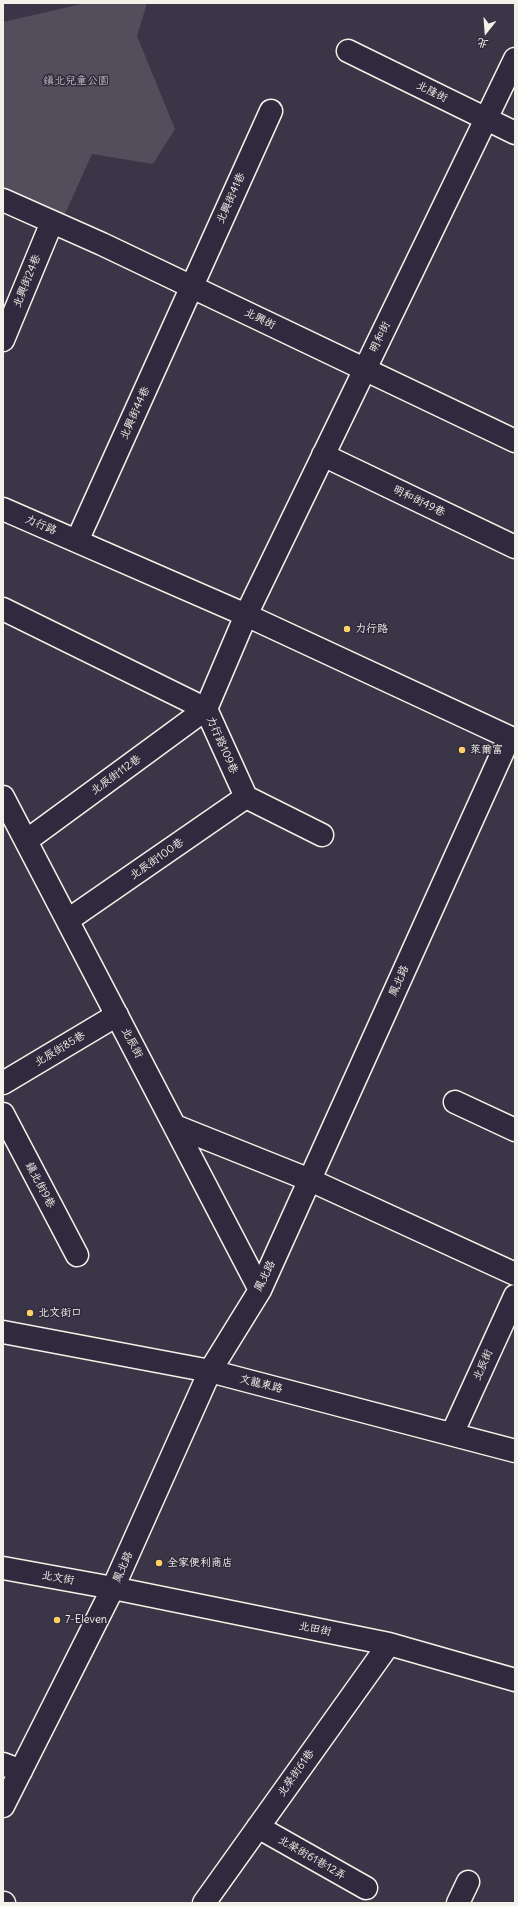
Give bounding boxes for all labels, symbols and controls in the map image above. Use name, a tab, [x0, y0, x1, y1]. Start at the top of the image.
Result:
north arrow	[466, 12, 506, 52]
text: 北	[475, 35, 490, 52]
park label: 鎮北兒童公園	[43, 74, 109, 88]
street label: 北隆街	[414, 79, 450, 105]
street label: 北興街41巷	[214, 170, 248, 226]
street label: 北興街24巷	[10, 252, 44, 310]
street label: 北興街	[242, 306, 278, 332]
street label: 明和街	[367, 319, 393, 355]
street label: 北興街44巷	[117, 384, 153, 442]
street label: 明和街49巷	[391, 483, 447, 519]
street label: 力行路	[23, 512, 59, 538]
place label: 力行路	[355, 622, 388, 636]
marker: 力行路	[342, 624, 352, 634]
street label: 力行路109巷	[203, 714, 241, 776]
place label: 萊爾富	[470, 743, 503, 757]
marker: 萊爾富	[457, 745, 467, 755]
street label: 北辰街112巷	[88, 752, 144, 798]
street label: 北辰街100巷	[127, 836, 187, 882]
street label: 鳳北路	[386, 963, 412, 999]
street label: 北辰街	[118, 1025, 146, 1061]
street label: 北辰街85巷	[32, 1029, 88, 1069]
street label: 鎮北街9巷	[22, 1160, 58, 1210]
street label: 鳳北路	[252, 1258, 278, 1294]
place label: 北文街口	[38, 1306, 82, 1320]
marker: 北文街口	[25, 1308, 35, 1318]
street label: 北辰街	[470, 1347, 496, 1383]
street label: 文龍東路	[238, 1372, 284, 1396]
street label: 鳳北路	[110, 1549, 136, 1585]
place label: 全家便利商店	[167, 1556, 233, 1570]
marker: 全家便利商店	[154, 1558, 164, 1568]
street label: 北文街	[41, 1569, 75, 1587]
place label: 7-Eleven	[65, 1613, 107, 1627]
marker: 7-Eleven	[52, 1615, 62, 1625]
street label: 北田街	[298, 1619, 332, 1639]
street label: 北榮街61巷	[275, 1747, 317, 1799]
street label: 北榮街61巷12弄	[276, 1833, 348, 1883]

